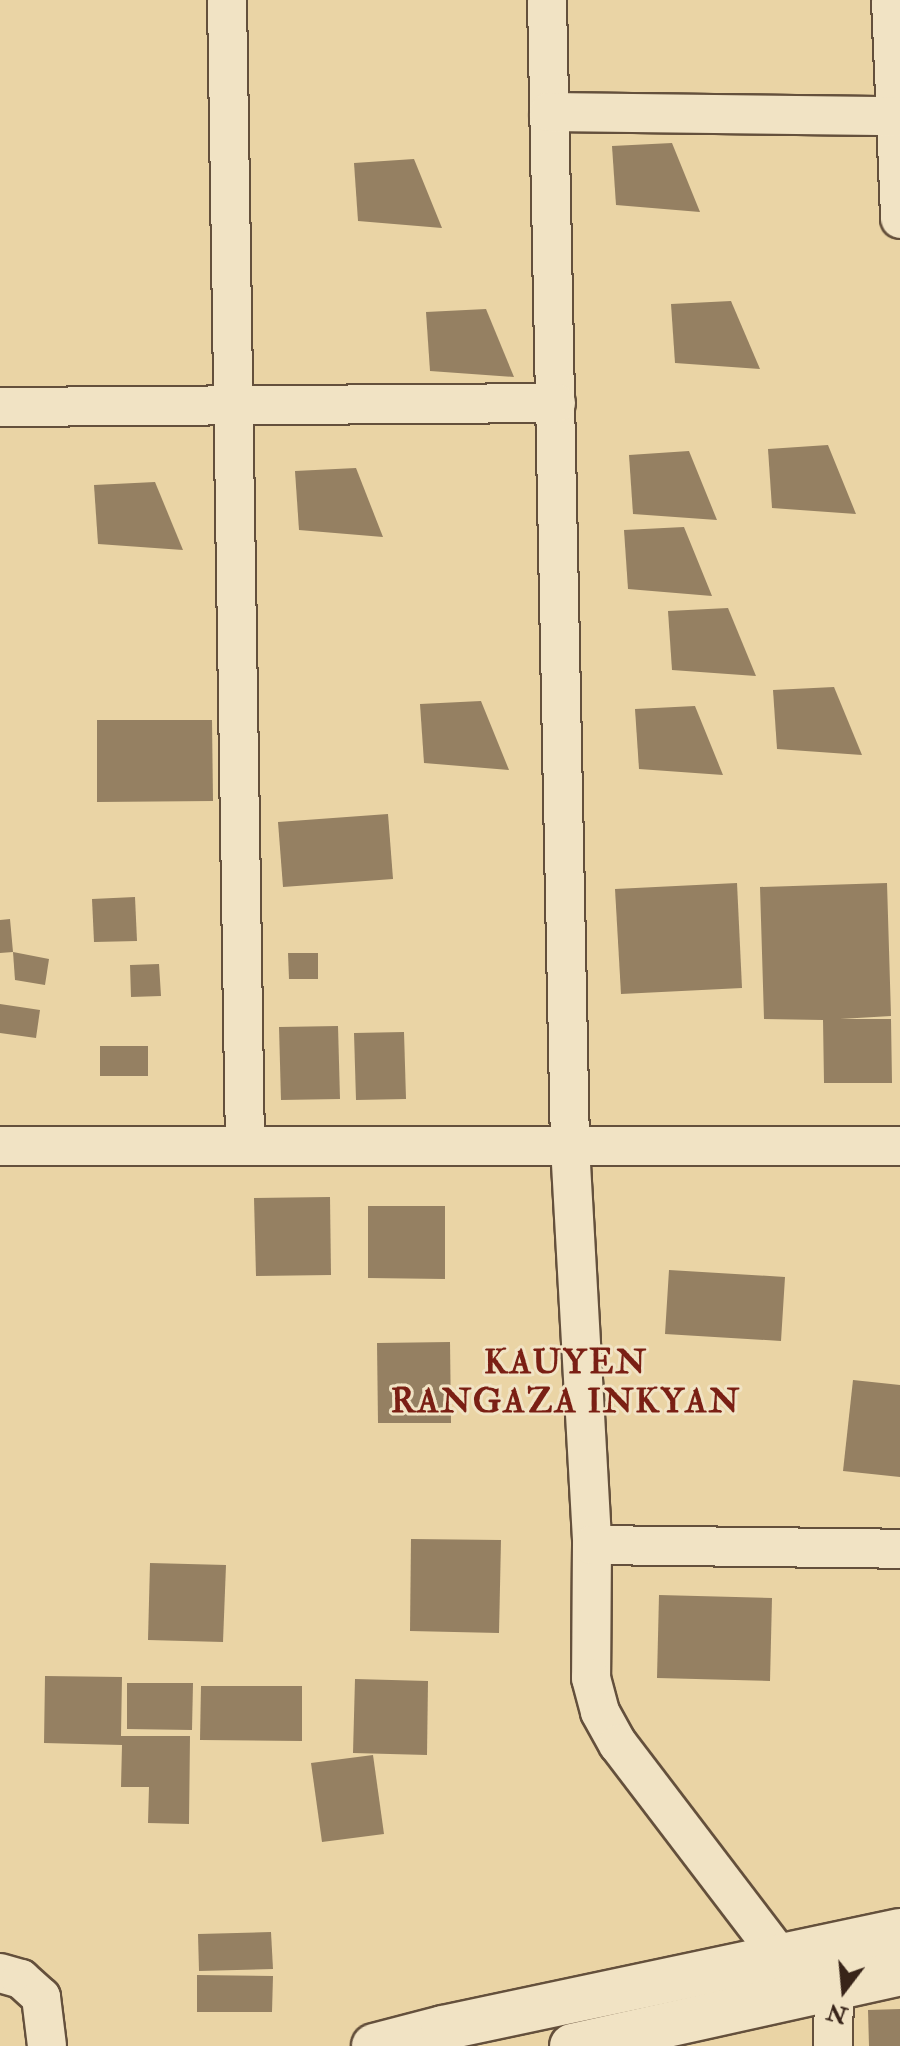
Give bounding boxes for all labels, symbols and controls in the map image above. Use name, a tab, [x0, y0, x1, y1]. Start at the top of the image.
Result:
district label: KAUYEN RANGAZA INKYAN	[391, 1342, 741, 1422]
north arrow	[804, 1950, 884, 2030]
text: N	[824, 1997, 851, 2029]

